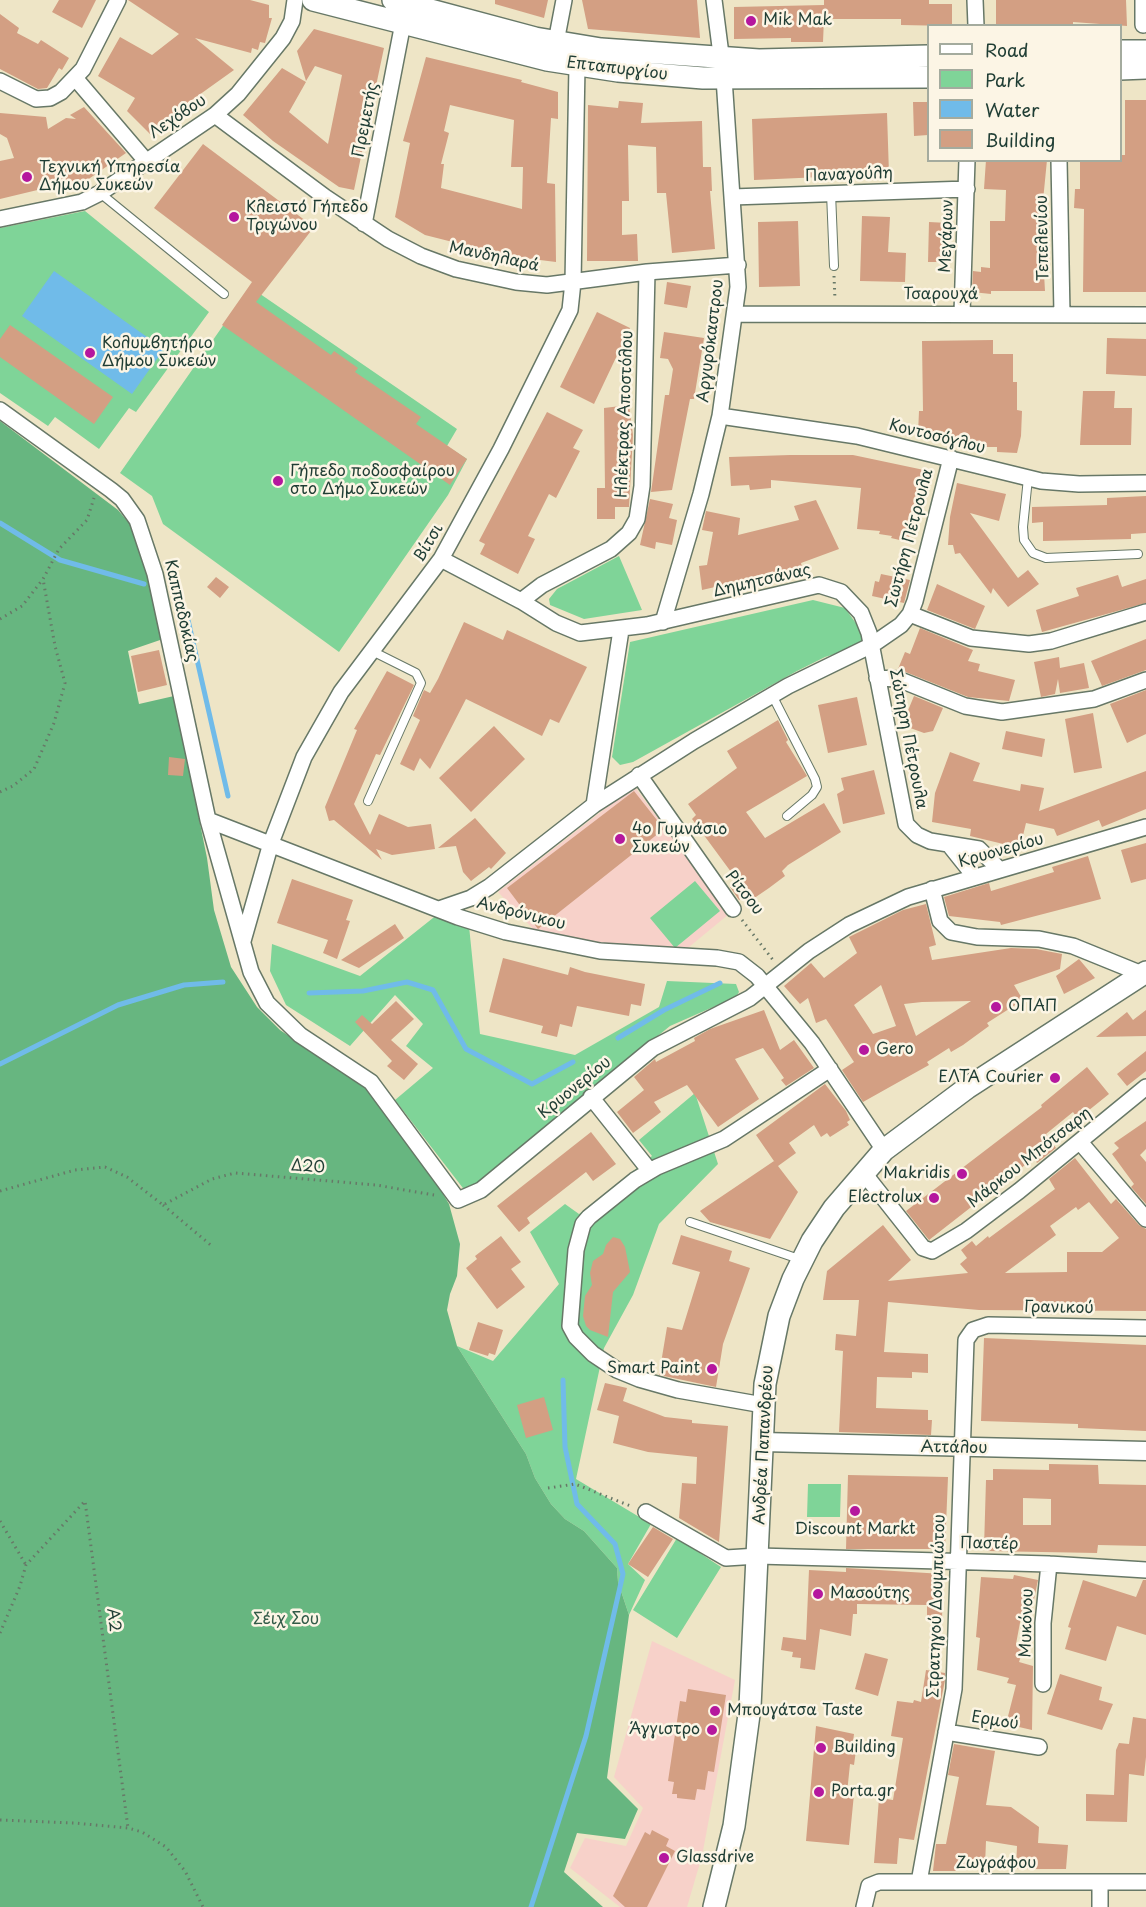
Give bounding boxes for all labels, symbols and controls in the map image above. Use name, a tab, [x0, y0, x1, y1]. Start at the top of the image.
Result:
place label: Mik Mak	[763, 11, 832, 31]
marker: Mik Mak	[744, 14, 758, 28]
legend	[927, 24, 1122, 162]
text: Road	[985, 36, 1029, 63]
street label: Επταπυργίου	[565, 53, 669, 85]
text: Park	[985, 66, 1025, 93]
street label: Πρεμετής	[349, 81, 383, 159]
street label: Λεχόβου	[146, 91, 210, 143]
text: Water	[985, 96, 1039, 123]
text: Building	[985, 126, 1055, 153]
place label: Τεχνική Υπηρεσία Δήμου Συκεών	[39, 158, 180, 196]
street label: Παναγούλη	[805, 164, 893, 186]
marker: Τεχνική Υπηρεσία Δήμου Συκεών	[20, 170, 34, 184]
street label: Τεπελενίου	[1033, 195, 1053, 281]
place label: Κλειστό Γήπεδο Τριγώνου	[246, 198, 368, 236]
street label: Μεγάρων	[936, 199, 958, 273]
marker: Κλειστό Γήπεδο Τριγώνου	[227, 210, 241, 224]
street label: Μανδηλαρά	[447, 238, 541, 276]
street label: Αργυρόκαστρου	[694, 278, 728, 404]
street label: Τσαρουχά	[903, 285, 979, 305]
street label: Ηλέκτρας Αποστόλου	[612, 330, 638, 498]
place label: Κολυμβητήριο Δήμου Συκεών	[102, 334, 217, 372]
marker: Κολυμβητήριο Δήμου Συκεών	[83, 346, 97, 360]
street label: Κοντοσόγλου	[887, 416, 987, 458]
place label: Γήπεδο ποδοσφαίρου στο Δήμο Συκεών	[290, 462, 455, 500]
street label: Σωτήρη Πέτρουλα	[882, 467, 938, 609]
marker: Γήπεδο ποδοσφαίρου στο Δήμο Συκεών	[271, 474, 285, 488]
street label: Βίτσι	[410, 520, 448, 566]
street label: Καππαδοκίας	[160, 558, 202, 664]
street label: Δημητσάνας	[711, 560, 813, 602]
street label: Σώτηρη Πέτρουλα	[885, 667, 931, 811]
place label: 4ο Γυμνάσιο Συκεών	[632, 820, 727, 858]
street label: Κρυονερίου	[956, 830, 1046, 872]
marker: 4ο Γυμνάσιο Συκεών	[613, 832, 627, 846]
street label: Ρίτσου	[721, 867, 767, 919]
street label: Ανδρόνικου	[475, 894, 567, 934]
place label: ΟΠΑΠ	[1008, 997, 1057, 1017]
marker: ΟΠΑΠ	[989, 1000, 1003, 1014]
place label: Gero	[876, 1040, 914, 1060]
marker: Gero	[857, 1043, 871, 1057]
street label: Κρυονερίου	[535, 1053, 615, 1123]
place label: ΕΛΤΑ Courier	[938, 1068, 1043, 1088]
marker: ΕΛΤΑ Courier	[1048, 1071, 1062, 1085]
street label: Μάρκου Μπότσαρη	[964, 1104, 1096, 1212]
street label: Δ20	[290, 1156, 326, 1178]
place label: Makridis	[883, 1164, 950, 1184]
marker: Makridis	[955, 1167, 969, 1181]
place label: Electrolux	[848, 1188, 922, 1208]
marker: Electrolux	[927, 1191, 941, 1205]
street label: Γρανικού	[1024, 1298, 1094, 1318]
place label: Smart Paint	[607, 1359, 700, 1379]
marker: Smart Paint	[705, 1362, 719, 1376]
street label: Ανδρέα Παπανδρέου	[750, 1365, 778, 1525]
street label: Αττάλου	[920, 1438, 988, 1458]
marker: Discount Markt	[848, 1504, 862, 1518]
street label: Στρατηγού Δουμπιώτου	[924, 1514, 950, 1698]
place label: Discount Markt	[794, 1520, 916, 1540]
street label: Παστέρ	[959, 1534, 1019, 1554]
place label: Μασούτης	[830, 1584, 910, 1604]
marker: Μασούτης	[811, 1587, 825, 1601]
street label: Μυκόνου	[1016, 1588, 1038, 1658]
street label: A2	[102, 1607, 124, 1633]
park label: Σέιχ Σου	[253, 1610, 319, 1630]
place label: Μπουγάτσα Taste	[727, 1701, 863, 1721]
marker: Μπουγάτσα Taste	[708, 1704, 722, 1718]
street label: Ερμού	[970, 1708, 1020, 1734]
place label: Άγγιστρο	[629, 1720, 700, 1740]
marker: Άγγιστρο	[705, 1723, 719, 1737]
place label: Building	[833, 1738, 896, 1758]
marker: Building	[814, 1741, 828, 1755]
place label: Porta.gr	[831, 1782, 894, 1802]
marker: Porta.gr	[812, 1785, 826, 1799]
place label: Glassdrive	[676, 1848, 754, 1868]
marker: Glassdrive	[657, 1851, 671, 1865]
street label: Ζωγράφου	[956, 1854, 1036, 1874]

